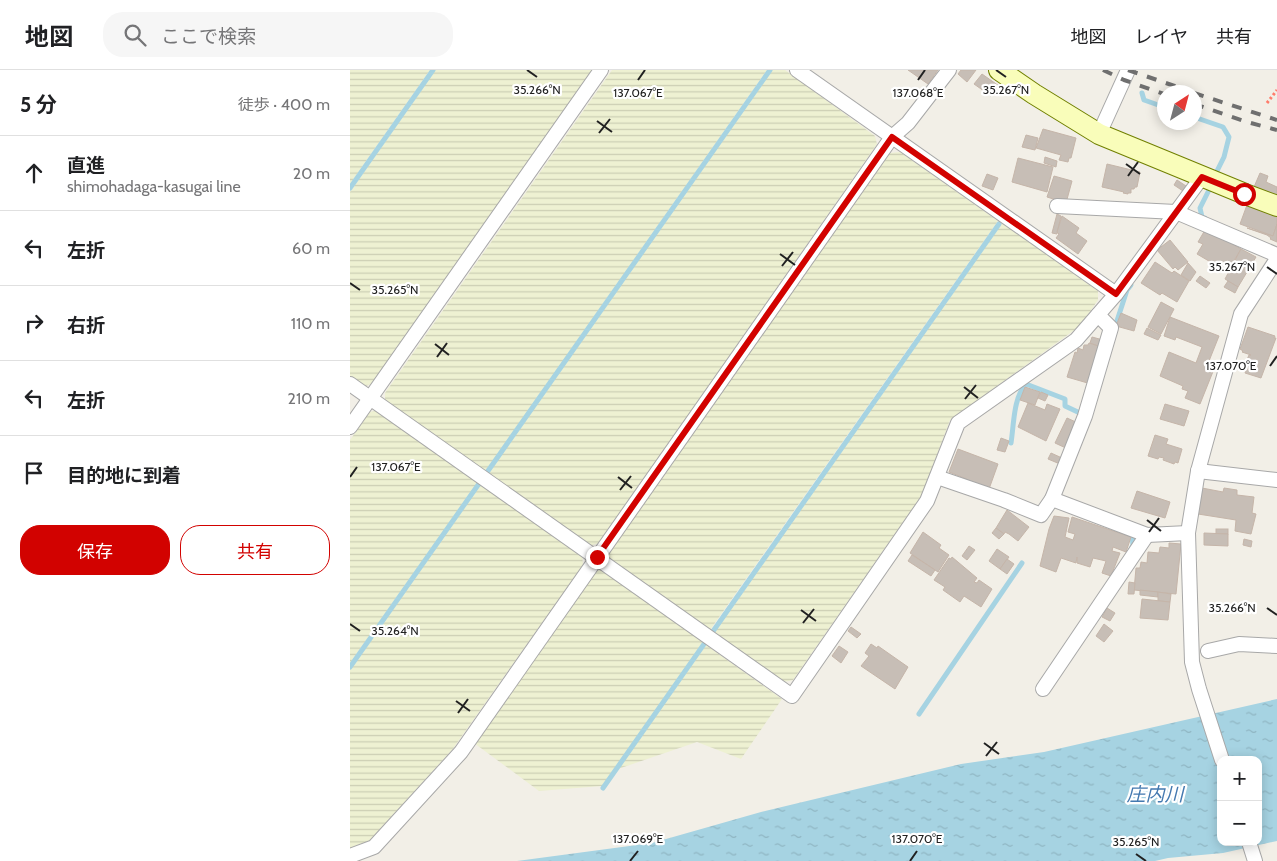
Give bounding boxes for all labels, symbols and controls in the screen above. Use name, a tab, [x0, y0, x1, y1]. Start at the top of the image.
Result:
search box	[103, 12, 453, 57]
icon: search	[121, 21, 149, 49]
text: 地図	[25, 22, 73, 51]
text: ここで検索	[161, 25, 256, 48]
text: 地図	[1071, 26, 1107, 48]
text: レイヤ	[1135, 26, 1188, 48]
text: 共有	[1216, 26, 1252, 48]
text: 35.266°N	[513, 82, 561, 97]
text: 35.267°N	[983, 82, 1029, 97]
text: 137.067°E	[613, 85, 663, 100]
text: 137.068°E	[893, 85, 944, 100]
north arrow	[1157, 85, 1202, 130]
text: 5 分	[20, 92, 57, 117]
text: 徒歩 · 400 m	[238, 95, 330, 114]
text: 直進	[67, 154, 105, 177]
icon: ahead	[20, 159, 48, 187]
text: 20 m	[293, 164, 330, 183]
text: shimohadaga-kasugai line	[67, 177, 241, 196]
route start	[1233, 183, 1256, 206]
icon: left	[20, 234, 48, 262]
text: 左折	[67, 239, 105, 262]
text: 60 m	[292, 239, 330, 258]
text: 35.267°N	[1209, 259, 1255, 274]
text: 35.265°N	[371, 282, 419, 297]
icon: right	[20, 309, 48, 337]
text: 右折	[67, 314, 105, 337]
text: 110 m	[291, 314, 330, 333]
text: 137.070°E	[1206, 358, 1257, 373]
icon: left	[20, 384, 48, 412]
text: 左折	[67, 389, 105, 412]
text: 210 m	[288, 389, 330, 408]
icon: arrive	[20, 459, 48, 487]
text: 137.067°E	[371, 459, 421, 474]
text: 目的地に到着	[67, 464, 181, 487]
button: 保存	[20, 525, 170, 575]
button: 共有	[180, 525, 330, 575]
route end	[586, 546, 609, 569]
text: 35.266°N	[1208, 600, 1256, 615]
text: 35.264°N	[371, 623, 419, 638]
map controls	[1217, 756, 1262, 846]
button: +	[1217, 756, 1262, 801]
water label: 庄内川	[1126, 783, 1185, 806]
button: −	[1217, 801, 1262, 846]
text: 137.069°E	[613, 831, 664, 846]
text: 137.070°E	[892, 831, 943, 846]
text: 35.265°N	[1112, 834, 1160, 849]

